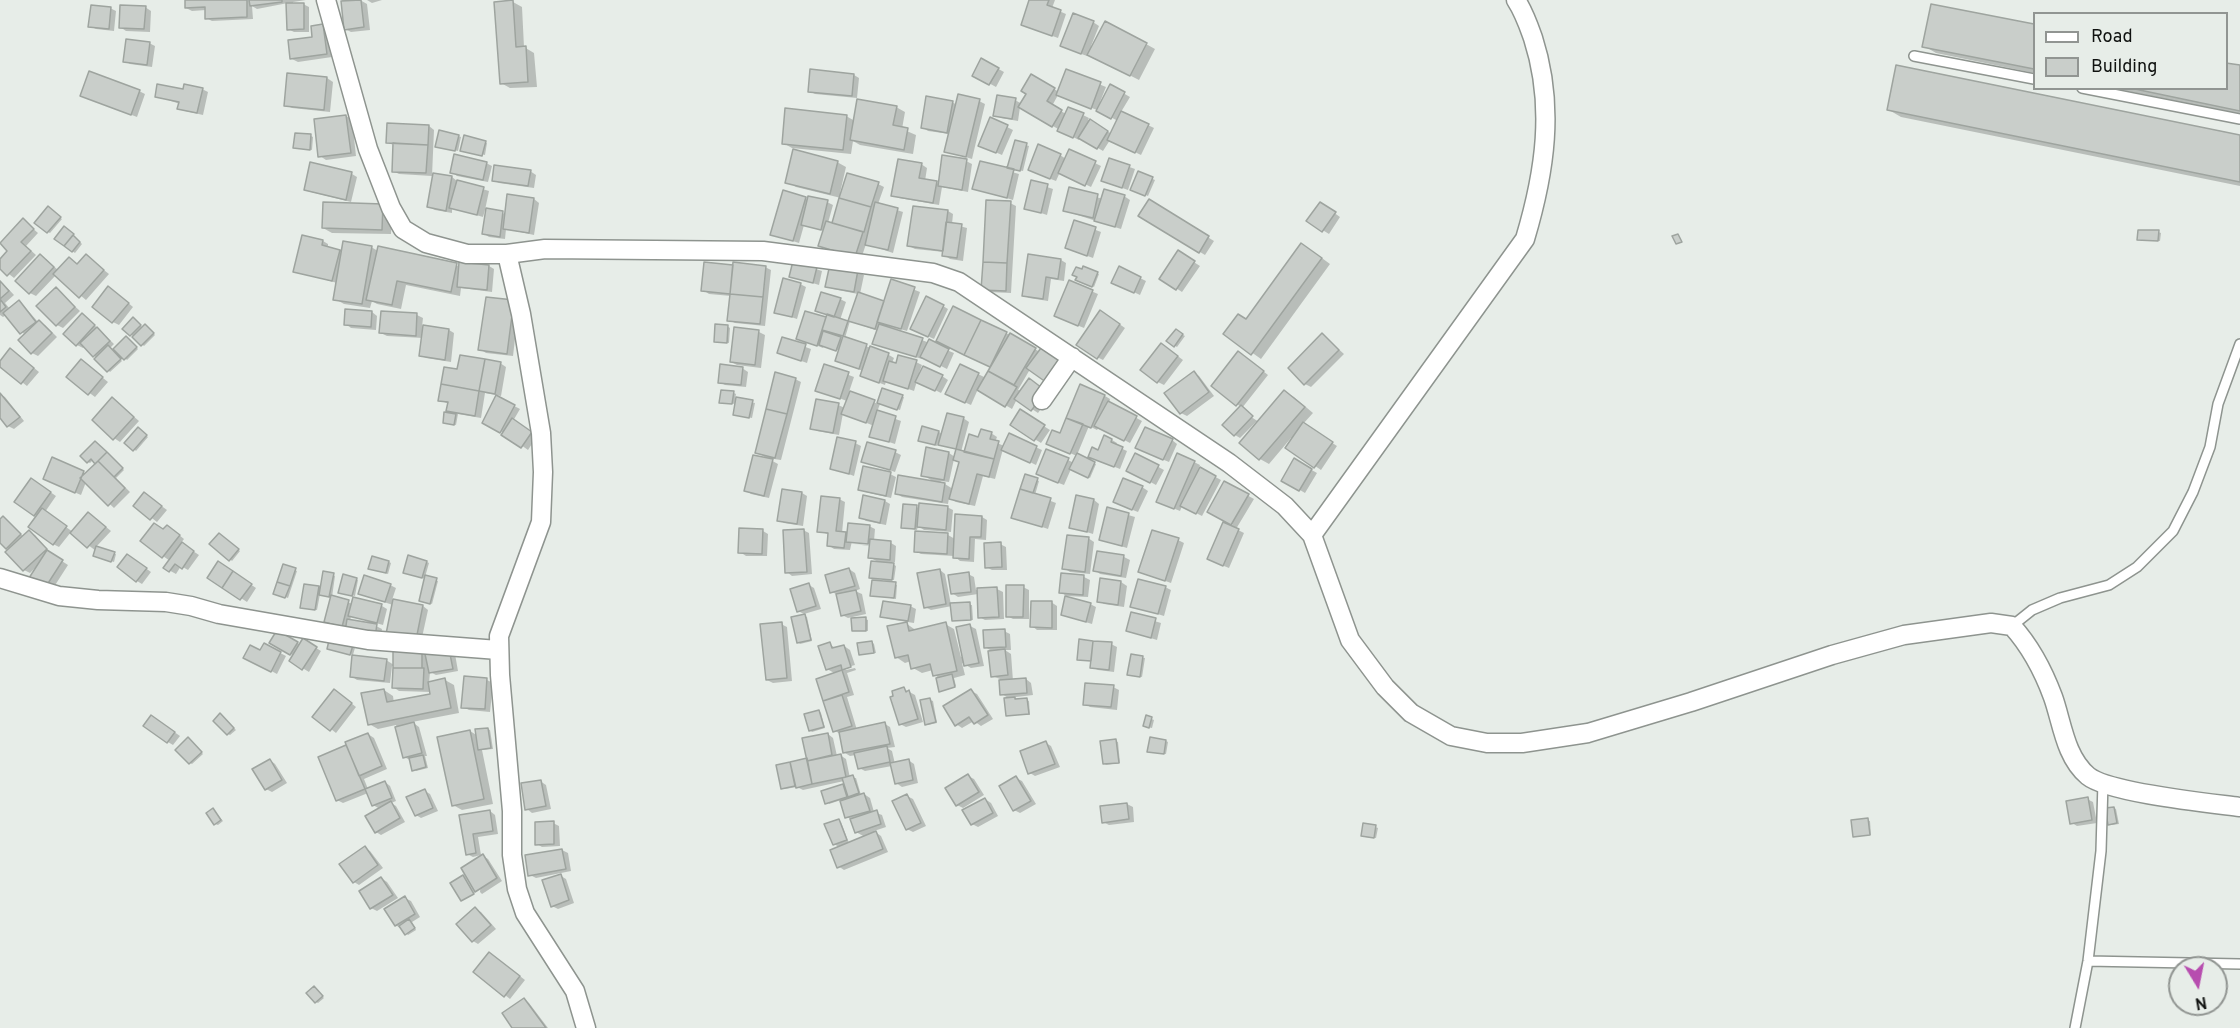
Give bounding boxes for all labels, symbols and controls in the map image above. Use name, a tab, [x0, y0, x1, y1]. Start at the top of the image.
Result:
legend	[2033, 12, 2228, 90]
text: Road	[2091, 26, 2133, 49]
text: Building	[2091, 56, 2157, 79]
north arrow	[2168, 956, 2228, 1016]
text: N	[2193, 991, 2208, 1013]

